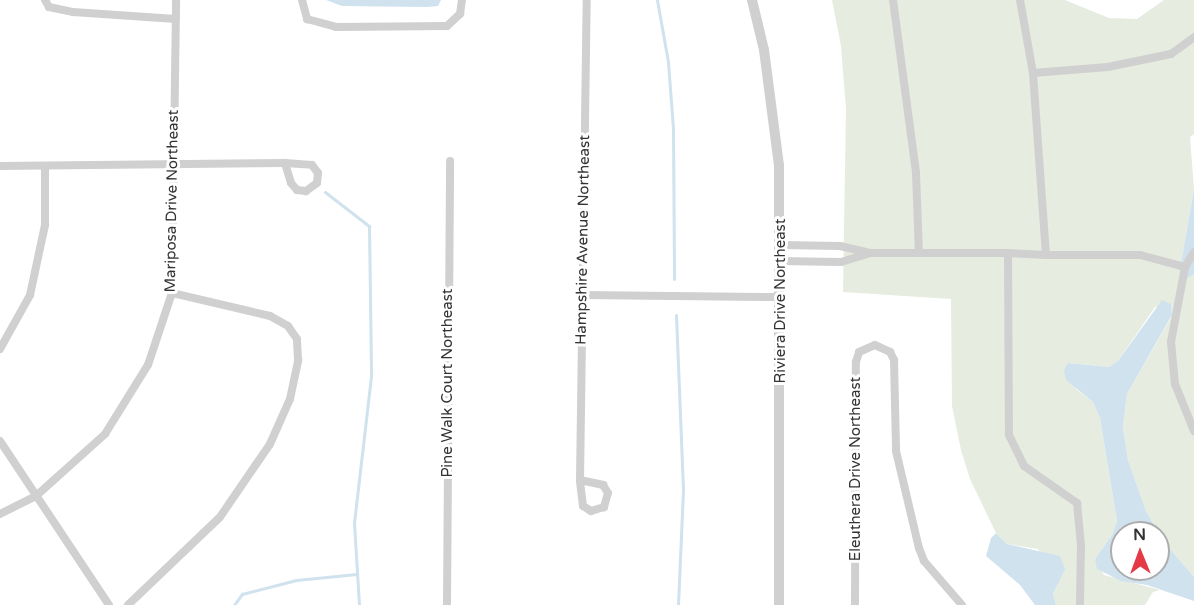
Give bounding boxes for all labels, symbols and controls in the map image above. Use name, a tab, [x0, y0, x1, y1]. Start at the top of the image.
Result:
street label: Mariposa Drive Northeast	[161, 109, 183, 293]
street label: Hampshire Avenue Northeast	[572, 135, 594, 345]
street label: Riviera Drive Northeast	[772, 219, 790, 383]
street label: Pine Walk Court Northeast	[439, 288, 457, 478]
street label: Eleuthera Drive Northeast	[847, 377, 865, 561]
north arrow	[1110, 521, 1170, 581]
text: N	[1133, 525, 1146, 545]

